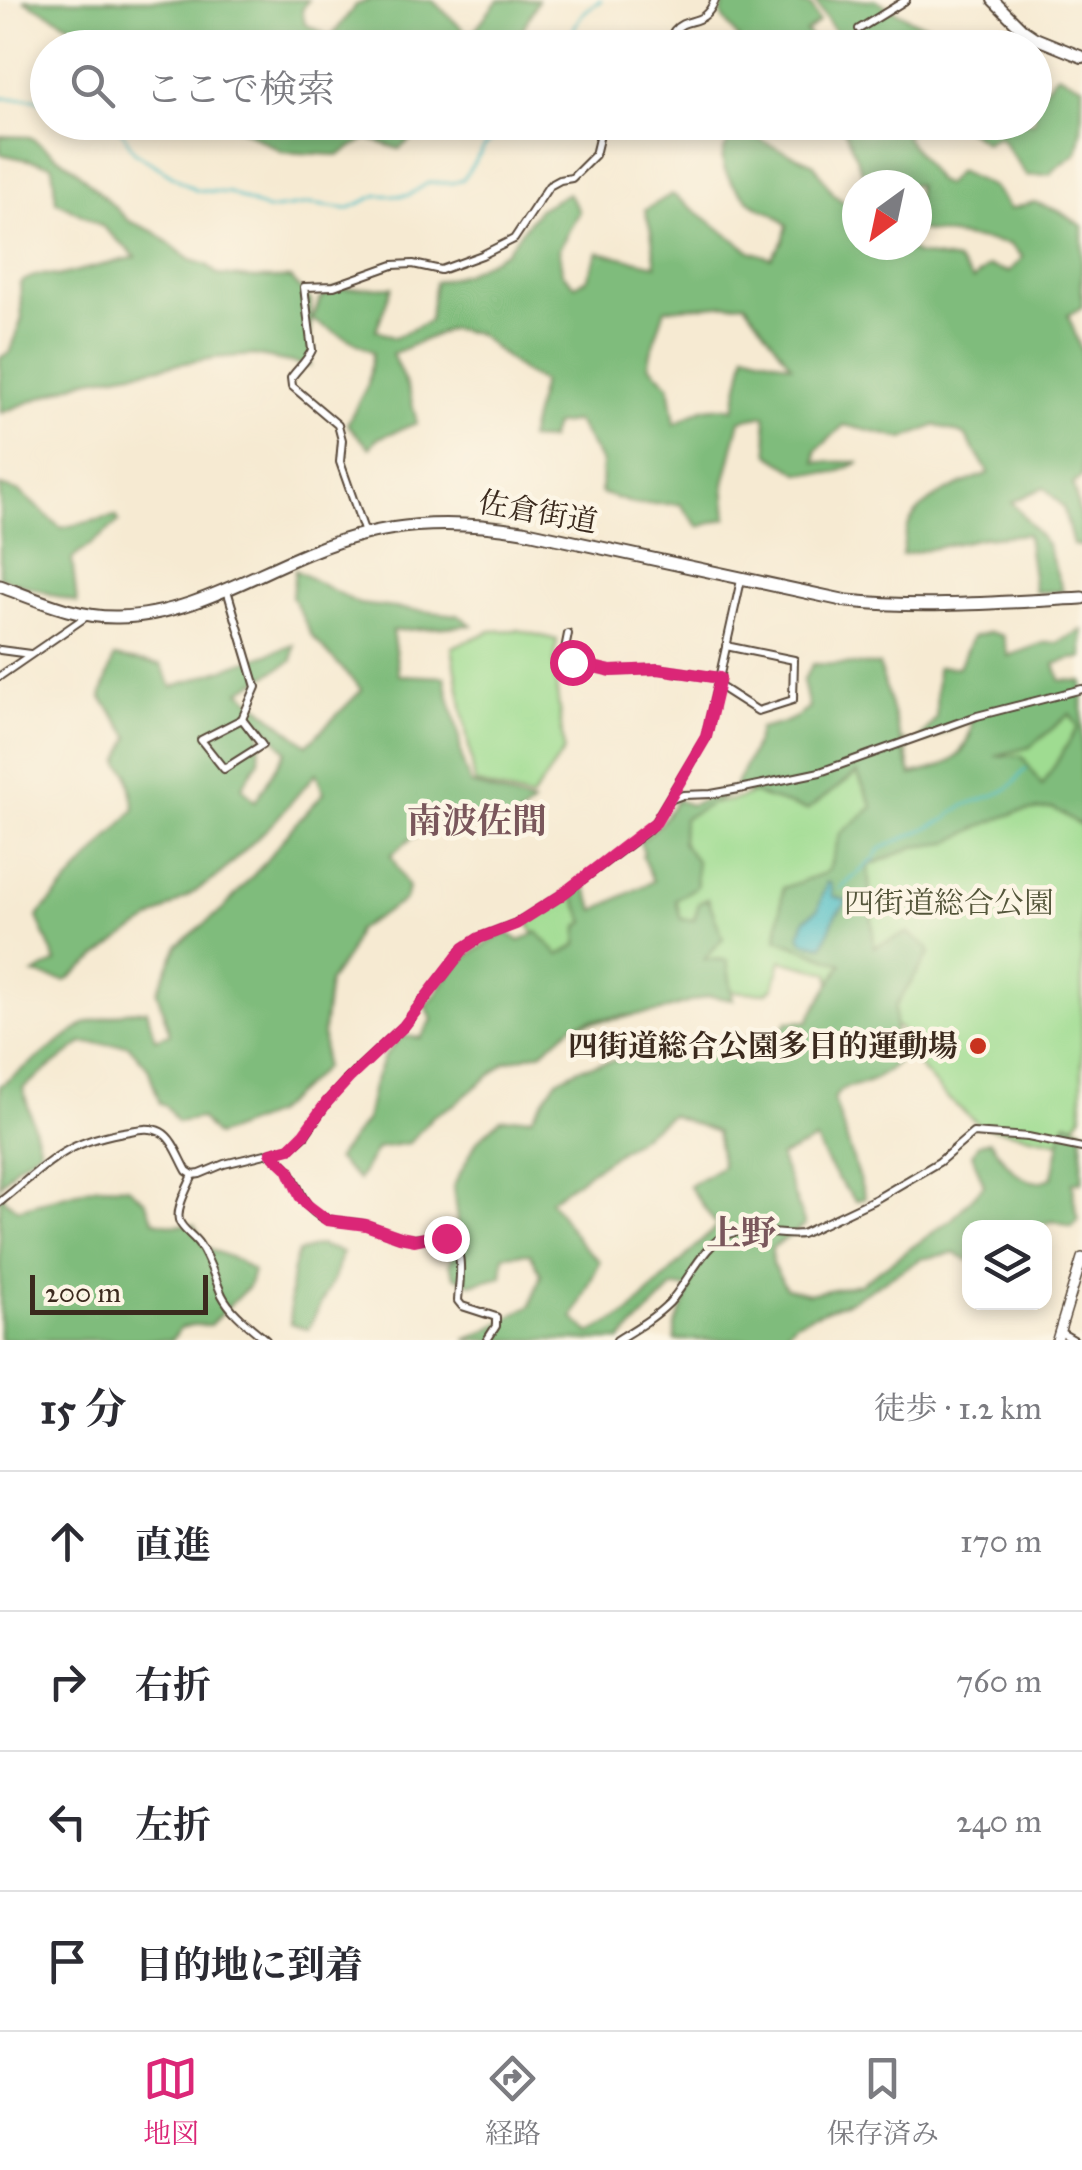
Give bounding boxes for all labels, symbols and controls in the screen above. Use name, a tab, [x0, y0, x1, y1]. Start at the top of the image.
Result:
search box	[30, 30, 1052, 140]
icon: search	[65, 58, 120, 113]
text: ここで検索	[145, 66, 335, 112]
north arrow	[842, 170, 932, 260]
street label: 佐倉街道	[476, 484, 600, 540]
route start	[550, 640, 596, 686]
district label: 南波佐間	[407, 800, 547, 843]
park label: 四街道総合公園	[844, 885, 1054, 921]
place label: 四街道総合公園多目的運動場	[568, 1028, 958, 1064]
marker: 四街道総合公園多目的運動場	[967, 1035, 989, 1057]
district label: 上野	[706, 1212, 776, 1255]
route end	[424, 1216, 470, 1262]
map controls	[962, 1220, 1052, 1310]
button: layers	[962, 1220, 1052, 1310]
scale bar	[30, 1270, 208, 1314]
text: 200 m	[45, 1275, 121, 1310]
text: 15 分	[40, 1383, 127, 1435]
text: 徒歩 · 1.2 km	[874, 1389, 1042, 1428]
icon: ahead	[40, 1514, 95, 1569]
text: 直進	[135, 1522, 211, 1568]
text: 170 m	[960, 1522, 1042, 1561]
icon: right	[40, 1654, 95, 1709]
text: 右折	[135, 1662, 211, 1708]
text: 760 m	[956, 1662, 1042, 1701]
icon: left	[40, 1794, 95, 1849]
text: 左折	[135, 1802, 211, 1848]
text: 240 m	[956, 1802, 1042, 1841]
icon: arrive	[40, 1934, 95, 1989]
text: 目的地に到着	[135, 1942, 363, 1988]
tab: 地図	[143, 2051, 199, 2151]
tab: 経路	[485, 2051, 541, 2151]
tab: 保存済み	[827, 2051, 939, 2151]

